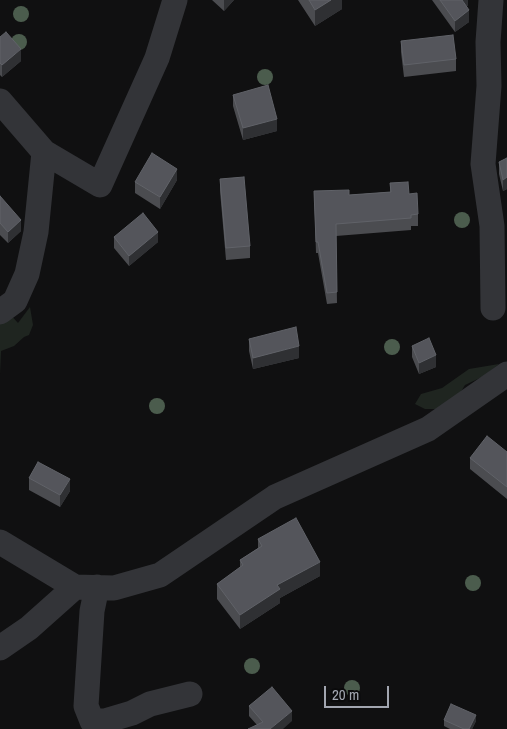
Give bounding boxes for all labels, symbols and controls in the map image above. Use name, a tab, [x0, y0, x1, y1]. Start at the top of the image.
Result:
scale bar	[327, 676, 392, 708]
text: 20 m	[332, 684, 359, 705]

